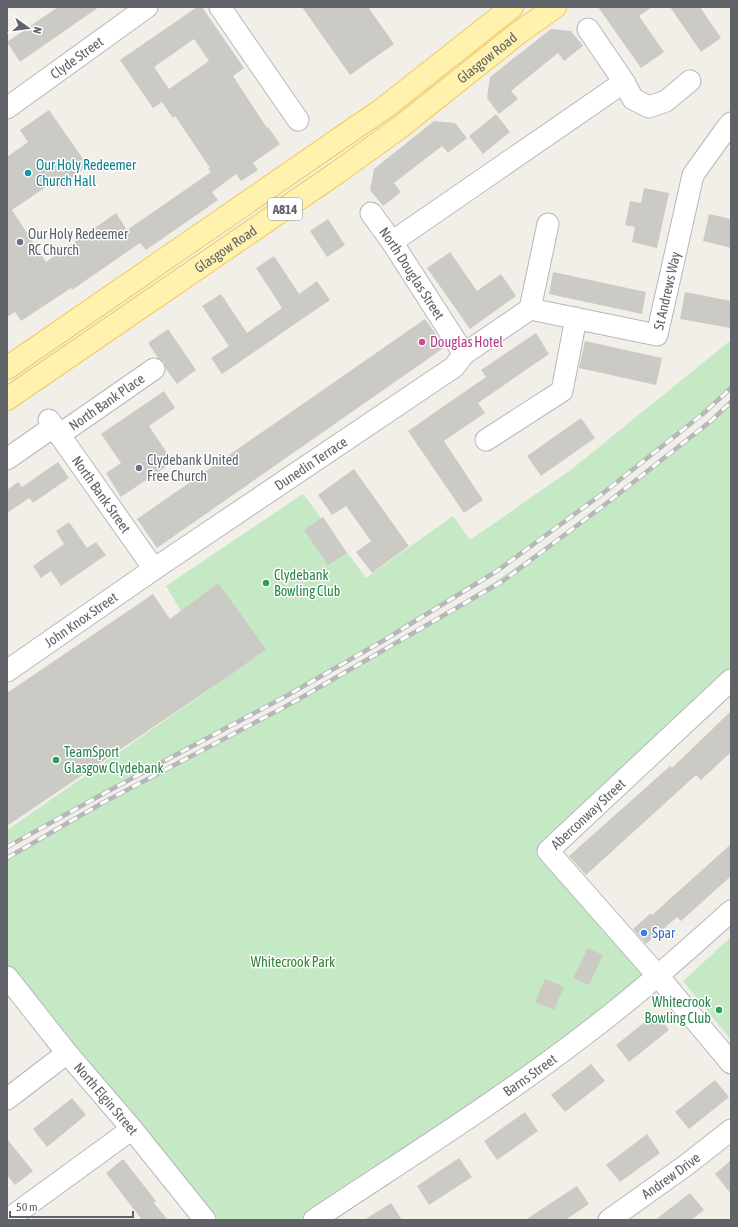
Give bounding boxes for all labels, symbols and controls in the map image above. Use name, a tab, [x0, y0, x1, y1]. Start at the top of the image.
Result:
north arrow	[8, 8, 48, 48]
text: N	[31, 26, 44, 35]
street label: Glasgow Road	[454, 29, 520, 87]
street label: Clyde Street	[47, 33, 106, 82]
place label: Our Holy Redeemer Church Hall	[36, 157, 137, 189]
marker: Our Holy Redeemer Church Hall	[23, 168, 33, 178]
road number: A814	[268, 198, 302, 220]
street label: Glasgow Road	[191, 222, 260, 276]
street label: North Douglas Street	[376, 224, 448, 323]
place label: Our Holy Redeemer RC Church	[28, 226, 129, 258]
marker: Our Holy Redeemer RC Church	[15, 237, 25, 247]
street label: St Andrews Way	[650, 250, 684, 331]
place label: Douglas Hotel	[430, 334, 503, 350]
marker: Douglas Hotel	[417, 337, 427, 347]
street label: North Bank Place	[66, 370, 147, 434]
street label: Dunedin Terrace	[272, 433, 350, 493]
place label: Clydebank United Free Church	[147, 452, 239, 484]
street label: North Bank Street	[69, 453, 134, 536]
marker: Clydebank United Free Church	[134, 463, 144, 473]
place label: Clydebank Bowling Club	[274, 567, 341, 599]
marker: Clydebank Bowling Club	[261, 578, 271, 588]
street label: John Knox Street	[41, 589, 120, 651]
place label: TeamSport Glasgow Clydebank	[64, 744, 164, 776]
marker: TeamSport Glasgow Clydebank	[51, 755, 61, 765]
street label: Aberconway Street	[548, 776, 628, 852]
place label: Spar	[652, 925, 676, 941]
marker: Spar	[639, 928, 649, 938]
park label: Whitecrook Park	[251, 954, 335, 970]
place label: Whitecrook Bowling Club	[645, 994, 711, 1026]
marker: Whitecrook Bowling Club	[714, 1005, 724, 1015]
street label: Barns Street	[500, 1051, 560, 1100]
street label: North Elgin Street	[71, 1059, 141, 1138]
street label: Andrew Drive	[639, 1149, 703, 1202]
scale bar	[10, 1193, 133, 1219]
text: 50 m	[16, 1200, 38, 1214]

